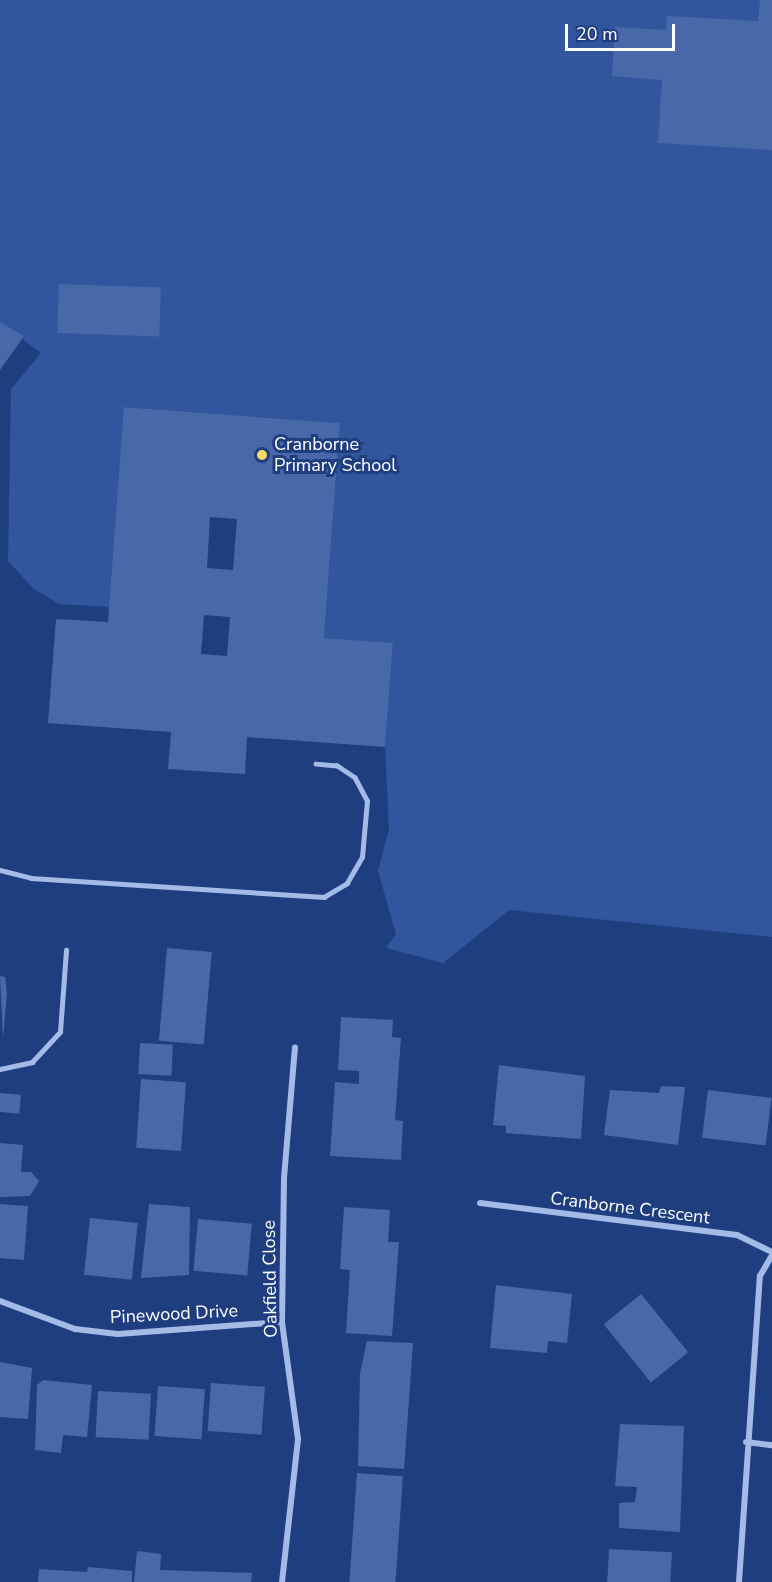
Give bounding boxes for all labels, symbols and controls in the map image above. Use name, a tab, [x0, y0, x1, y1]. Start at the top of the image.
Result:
scale bar	[568, 12, 678, 50]
text: 20 m	[576, 22, 618, 46]
place label: Cranborne Primary School	[274, 434, 397, 476]
marker: Cranborne Primary School	[255, 448, 269, 462]
street label: Cranborne Crescent	[549, 1187, 711, 1229]
street label: Oakfield Close	[258, 1220, 282, 1338]
street label: Pinewood Drive	[109, 1300, 239, 1328]

